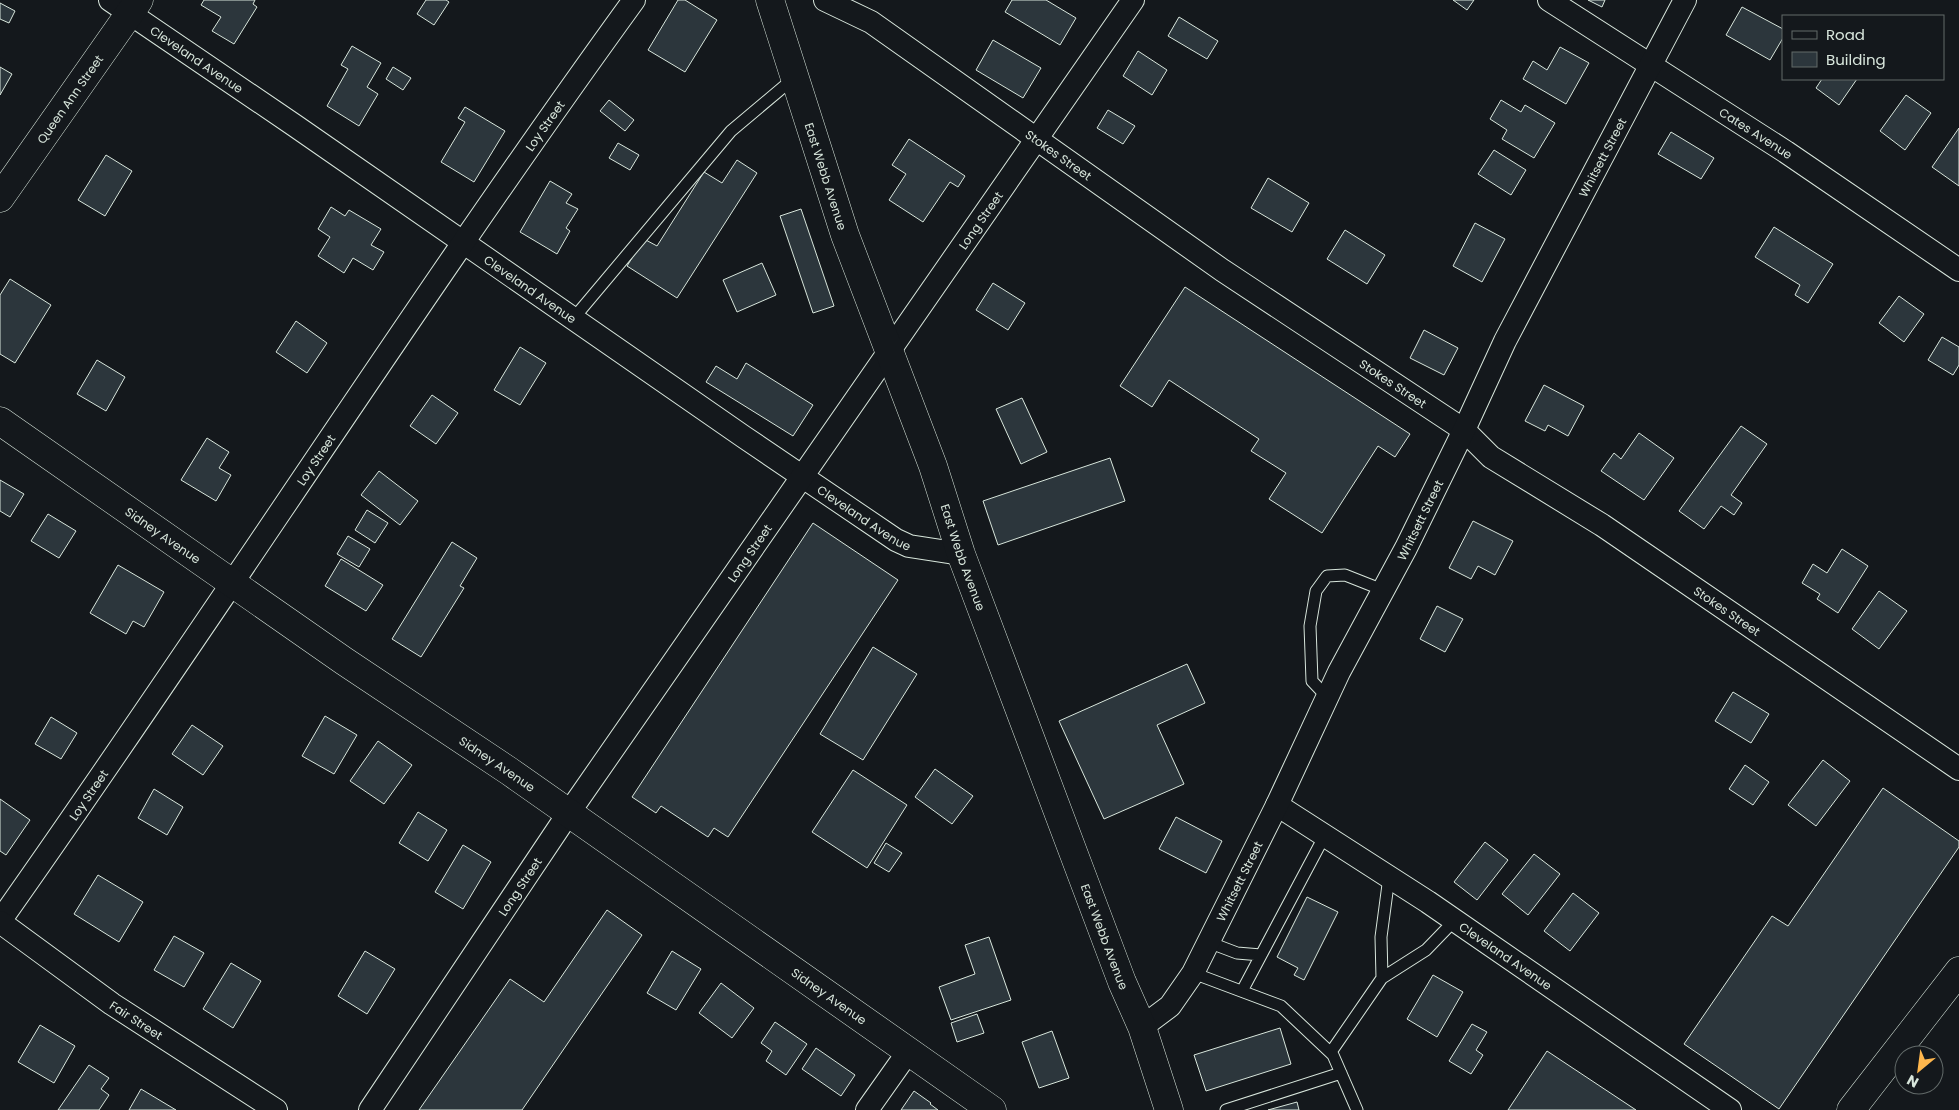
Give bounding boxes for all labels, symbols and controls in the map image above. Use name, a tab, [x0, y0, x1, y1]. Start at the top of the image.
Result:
legend	[1782, 15, 1944, 80]
street label: Cleveland Avenue	[147, 21, 247, 97]
text: Road	[1826, 24, 1865, 45]
text: Building	[1826, 49, 1886, 70]
street label: Queen Ann Street	[32, 51, 107, 147]
street label: Loy Street	[521, 97, 568, 154]
street label: Cates Avenue	[1716, 103, 1796, 163]
street label: Whitsett Street	[1574, 115, 1630, 200]
street label: East Webb Avenue	[801, 120, 851, 232]
street label: Stokes Street	[1022, 125, 1095, 184]
street label: Long Street	[954, 188, 1006, 253]
street label: Cleveland Avenue	[481, 251, 580, 327]
street label: Stokes Street	[1356, 355, 1430, 412]
street label: Loy Street	[292, 431, 339, 488]
street label: Whitsett Street	[1393, 477, 1447, 563]
street label: Cleveland Avenue	[814, 481, 914, 554]
street label: East Webb Avenue	[937, 502, 990, 613]
street label: Sidney Avenue	[122, 503, 204, 567]
street label: Long Street	[723, 520, 775, 585]
street label: Stokes Street	[1691, 582, 1764, 639]
street label: Sidney Avenue	[456, 732, 539, 795]
street label: Loy Street	[65, 766, 112, 823]
street label: Whitsett Street	[1212, 838, 1266, 924]
street label: Long Street	[494, 854, 545, 919]
street label: East Webb Avenue	[1077, 881, 1133, 992]
street label: Cleveland Avenue	[1456, 918, 1556, 994]
street label: Sidney Avenue	[788, 963, 870, 1028]
street label: Fair Street	[107, 996, 166, 1043]
north arrow	[1894, 1045, 1944, 1095]
text: N	[1903, 1070, 1922, 1093]

